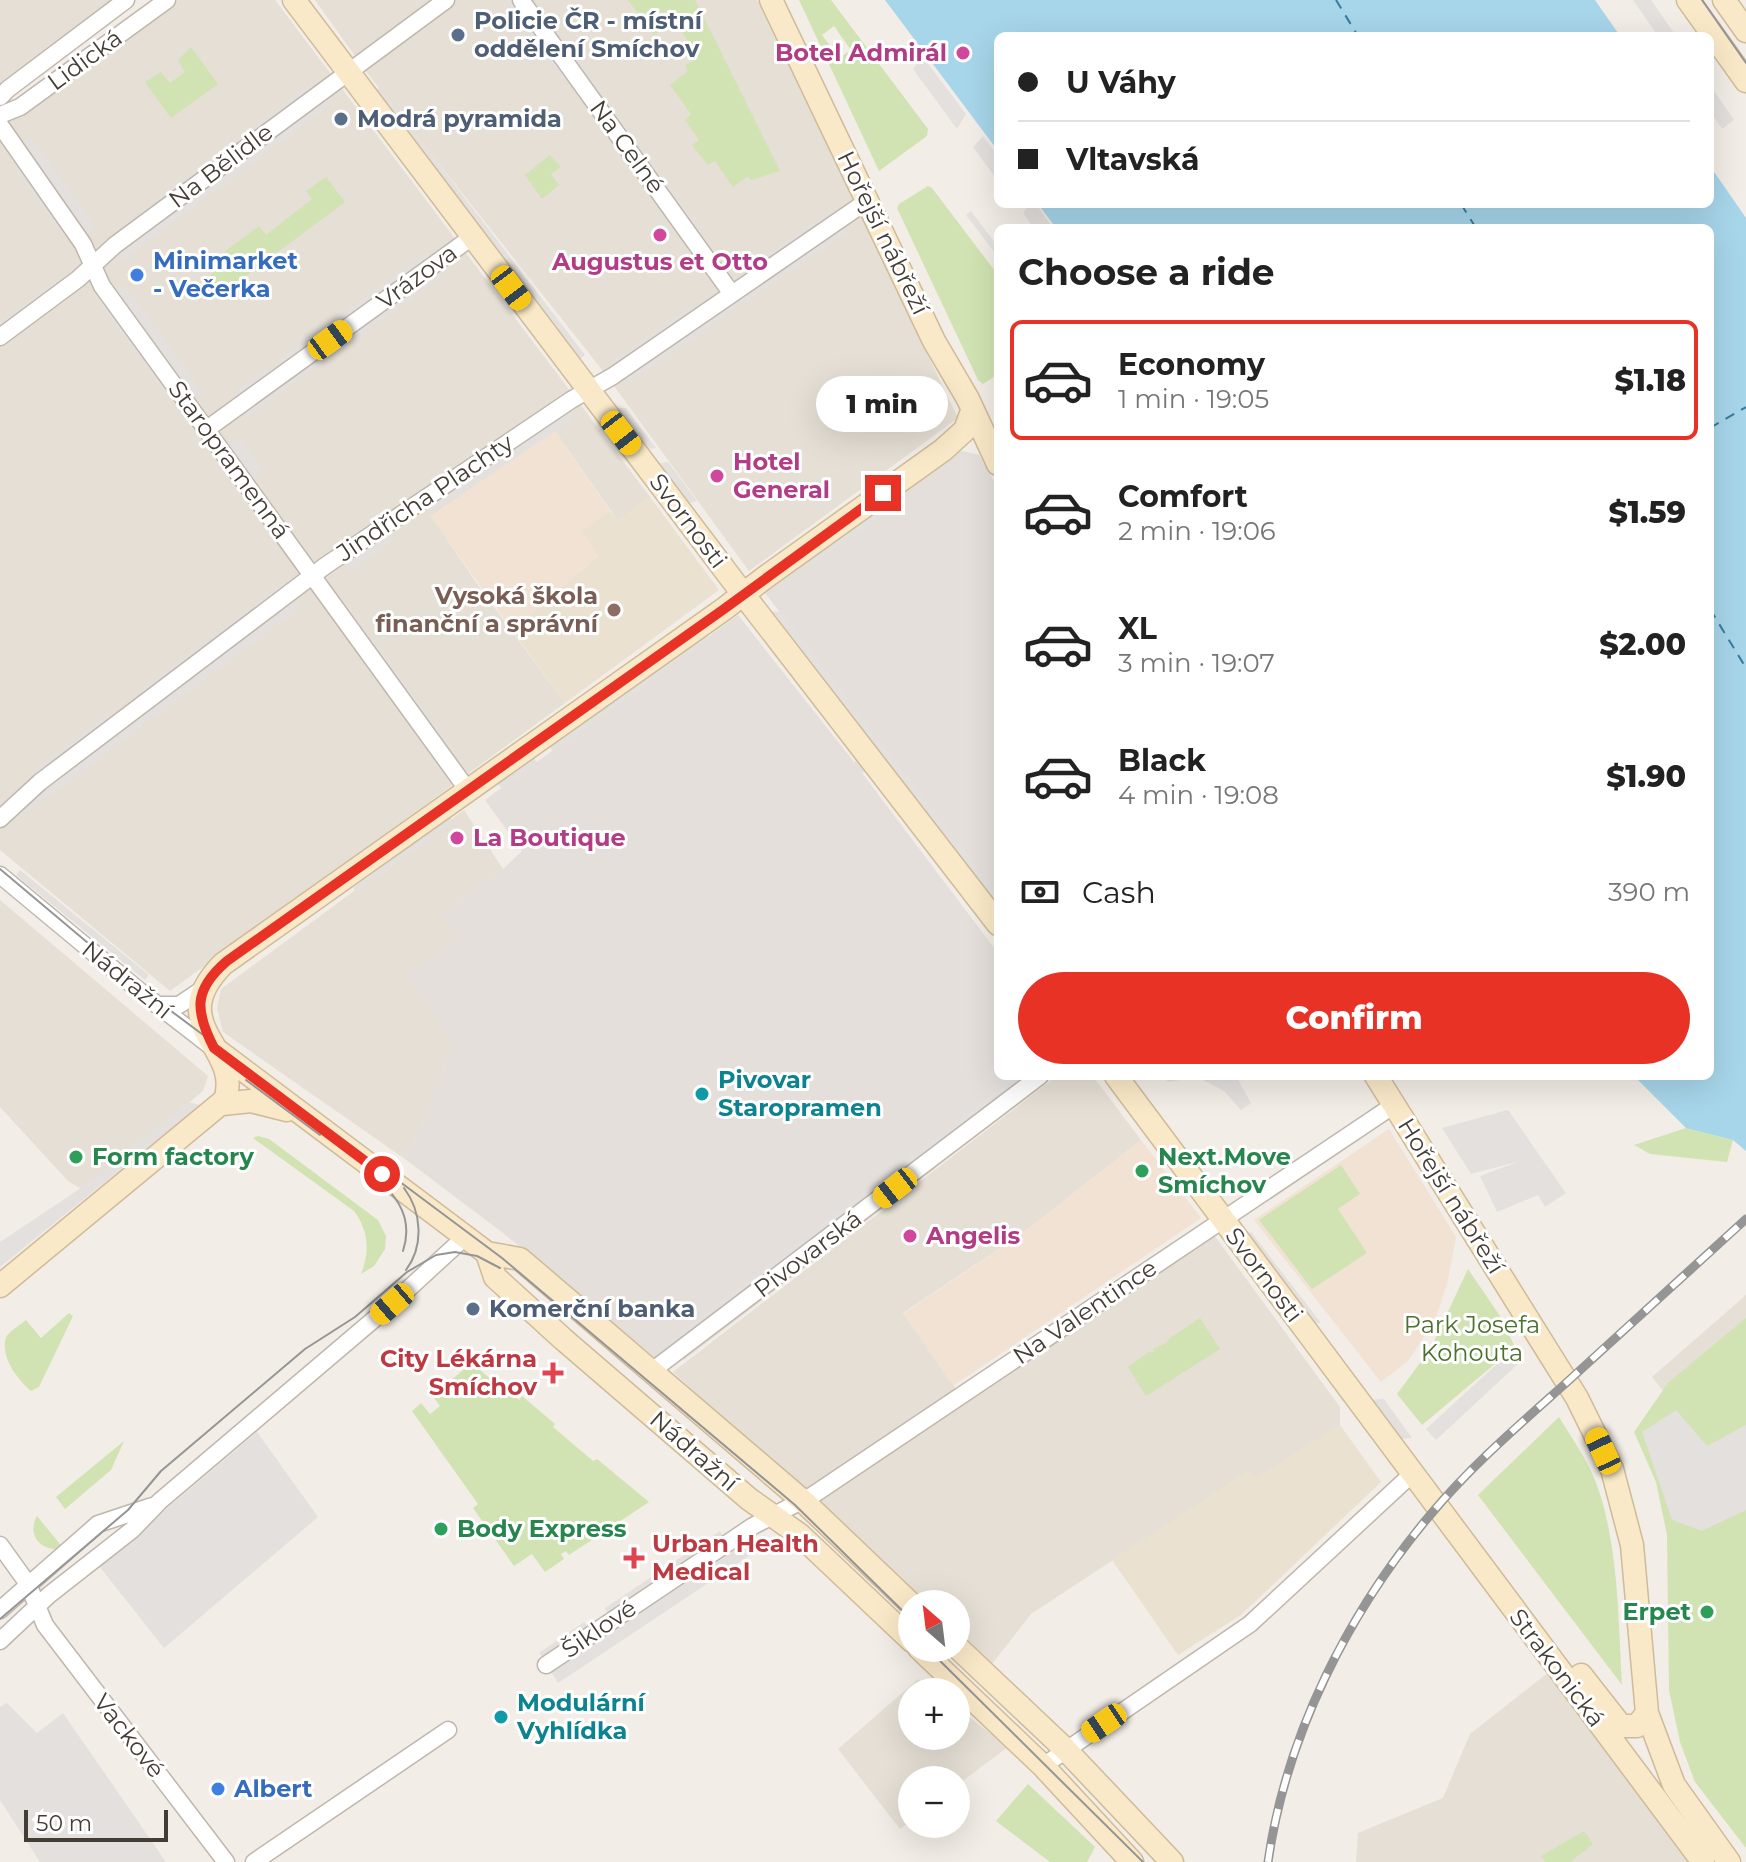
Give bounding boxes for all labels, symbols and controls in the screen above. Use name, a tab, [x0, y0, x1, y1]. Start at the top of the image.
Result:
place label: Policie ČR - místní oddělení Smíchov	[474, 6, 704, 63]
street label: Lidická	[42, 23, 128, 96]
marker: Policie ČR - místní oddělení Smíchov	[449, 26, 467, 44]
place label: Botel Admirál	[775, 38, 947, 67]
marker: Botel Admirál	[954, 44, 972, 62]
text: U Váhy	[1066, 64, 1176, 101]
street label: Na Celné	[584, 94, 671, 199]
place label: Modrá pyramida	[357, 104, 562, 133]
marker: Modrá pyramida	[332, 110, 350, 128]
street label: Na Bělidle	[163, 117, 278, 214]
text: Vltavská	[1066, 141, 1199, 178]
street label: Hořejší nábřeží	[831, 146, 936, 321]
marker: Augustus et Otto	[651, 226, 669, 244]
street label: Vrázova	[371, 238, 463, 315]
place label: Minimarket - Večerka	[153, 246, 299, 303]
place label: Augustus et Otto	[551, 247, 768, 276]
text: Choose a ride	[1018, 250, 1275, 294]
car	[487, 262, 535, 314]
marker: Minimarket - Večerka	[128, 266, 146, 284]
car	[304, 316, 356, 364]
icon: car	[1022, 344, 1094, 416]
text: Economy	[1118, 346, 1265, 383]
text: $1.18	[1615, 362, 1686, 399]
street label: Staropramenná	[162, 375, 296, 544]
callout: 1 min	[817, 377, 949, 433]
text: 1 min · 19:05	[1118, 383, 1269, 415]
text: 1 min	[846, 388, 918, 420]
car	[597, 407, 645, 459]
street label: Jindřicha Plachty	[330, 428, 518, 568]
place label: Hotel General	[733, 447, 830, 504]
marker: Hotel General	[708, 467, 726, 485]
street label: Svornosti	[643, 468, 733, 574]
route end	[865, 475, 901, 511]
icon: car	[1022, 476, 1094, 548]
text: Comfort	[1118, 478, 1248, 515]
text: $1.59	[1609, 494, 1686, 531]
text: 2 min · 19:06	[1118, 515, 1276, 547]
place label: Vysoká škola finanční a správní	[376, 581, 600, 638]
marker: Vysoká škola finanční a správní	[605, 601, 623, 619]
icon: car	[1022, 608, 1094, 680]
text: XL	[1118, 610, 1157, 647]
text: $2.00	[1599, 626, 1686, 663]
text: 3 min · 19:07	[1118, 647, 1275, 679]
icon: car	[1022, 740, 1094, 812]
text: Black	[1118, 742, 1206, 779]
text: $1.90	[1606, 758, 1686, 795]
text: 4 min · 19:08	[1118, 779, 1279, 811]
place label: La Boutique	[473, 823, 626, 852]
marker: La Boutique	[448, 829, 466, 847]
icon: cash	[1018, 870, 1062, 914]
text: Cash	[1082, 874, 1156, 911]
text: 390 m	[1608, 876, 1690, 908]
street label: Nádražní	[76, 934, 179, 1026]
button: Confirm	[1018, 972, 1690, 1064]
place label: Pivovar Staropramen	[718, 1065, 882, 1122]
marker: Pivovar Staropramen	[693, 1085, 711, 1103]
street label: Hořejší nábřeží	[1392, 1112, 1512, 1280]
place label: Form factory	[92, 1142, 254, 1171]
place label: Next.Move Smíchov	[1158, 1142, 1291, 1199]
marker: Form factory	[67, 1148, 85, 1166]
route start	[364, 1156, 400, 1192]
marker: Next.Move Smíchov	[1133, 1162, 1151, 1180]
car	[869, 1164, 921, 1212]
street label: Pivovarská	[748, 1204, 867, 1303]
place label: Angelis	[925, 1221, 1020, 1250]
street label: Svornosti	[1219, 1222, 1309, 1328]
marker: Angelis	[901, 1227, 919, 1245]
street label: Na Valentince	[1007, 1253, 1162, 1370]
car	[366, 1279, 418, 1329]
place label: Komerční banka	[489, 1294, 695, 1323]
marker: Komerční banka	[464, 1300, 482, 1318]
park label: Park Josefa Kohouta	[1404, 1310, 1540, 1367]
place label: City Lékárna Smíchov	[380, 1344, 538, 1401]
marker: City Lékárna Smíchov	[544, 1364, 562, 1382]
street label: Nádražní	[644, 1404, 746, 1498]
car	[1582, 1424, 1624, 1478]
place label: Body Express	[457, 1514, 627, 1543]
marker: Body Express	[432, 1520, 450, 1538]
place label: Urban Health Medical	[652, 1529, 819, 1586]
marker: Urban Health Medical	[623, 1547, 645, 1569]
north arrow	[898, 1590, 970, 1662]
map controls	[898, 1590, 970, 1838]
street label: Šiklové	[556, 1593, 642, 1664]
place label: Erpet	[1622, 1597, 1692, 1626]
street label: Strakonická	[1504, 1603, 1611, 1733]
marker: Erpet	[1698, 1603, 1716, 1621]
button: +	[898, 1678, 970, 1750]
street label: Vackové	[88, 1688, 171, 1783]
place label: Modulární Vyhlídka	[516, 1688, 647, 1745]
car	[1077, 1700, 1131, 1746]
marker: Modulární Vyhlídka	[492, 1708, 510, 1726]
button: −	[898, 1766, 970, 1838]
place label: Albert	[233, 1774, 313, 1803]
marker: Albert	[209, 1780, 227, 1798]
scale bar	[24, 1806, 168, 1842]
text: 50 m	[36, 1810, 92, 1837]

